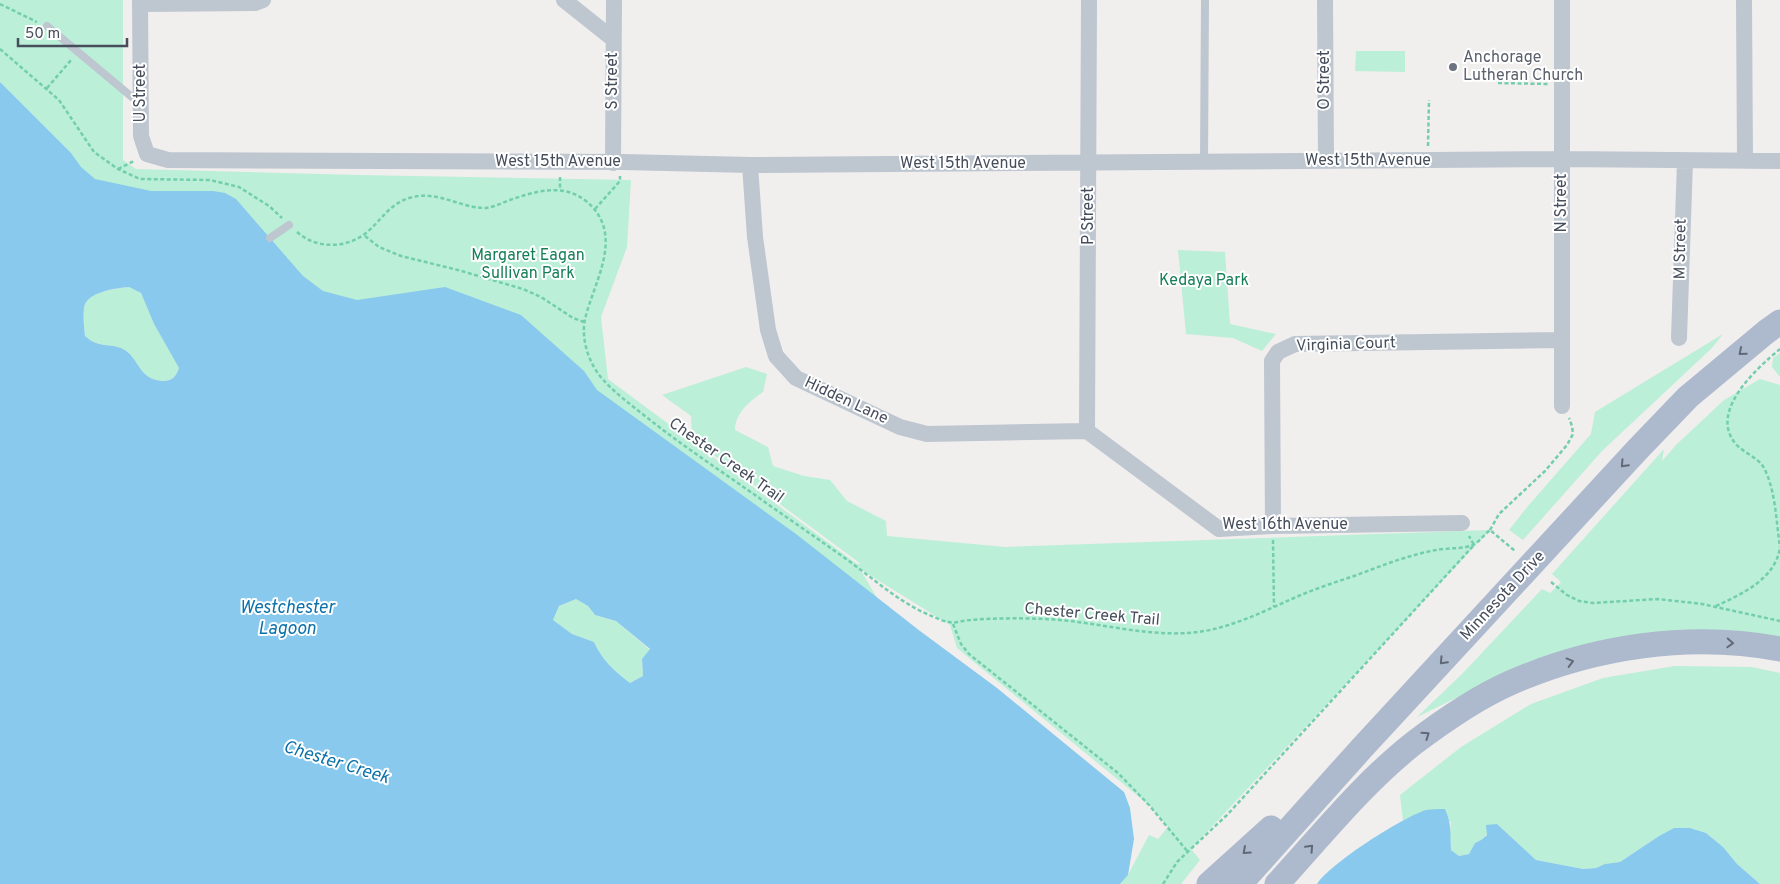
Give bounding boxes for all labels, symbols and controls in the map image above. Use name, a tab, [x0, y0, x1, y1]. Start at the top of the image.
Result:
scale bar	[18, 15, 126, 47]
text: 50 m	[25, 25, 60, 44]
place label: Anchorage Lutheran Church	[1463, 48, 1583, 86]
street label: O Street	[1315, 50, 1335, 110]
street label: S Street	[603, 52, 623, 110]
marker: Anchorage Lutheran Church	[1447, 61, 1459, 73]
street label: U Street	[131, 64, 151, 122]
street label: West 15th Avenue	[1305, 151, 1431, 171]
street label: West 15th Avenue	[495, 152, 621, 172]
street label: West 15th Avenue	[900, 154, 1026, 174]
street label: N Street	[1552, 173, 1572, 233]
street label: P Street	[1079, 187, 1099, 245]
street label: M Street	[1670, 218, 1692, 280]
park label: Margaret Eagan Sullivan Park	[471, 246, 585, 284]
park label: Kedaya Park	[1159, 271, 1249, 291]
street label: Virginia Court	[1296, 333, 1396, 357]
one-way arrow	[1738, 346, 1747, 355]
street label: Hidden Lane	[801, 373, 891, 429]
street label: Chester Creek Trail	[665, 414, 787, 508]
one-way arrow	[1621, 458, 1630, 467]
street label: West 16th Avenue	[1222, 515, 1348, 535]
street label: Minnesota Drive	[1456, 547, 1550, 645]
water label: Westchester Lagoon	[239, 597, 337, 641]
street label: Chester Creek Trail	[1023, 599, 1161, 631]
one-way arrow	[1727, 638, 1735, 649]
one-way arrow	[1440, 655, 1449, 664]
one-way arrow	[1565, 657, 1574, 668]
one-way arrow	[1420, 732, 1430, 741]
water label: Chester Creek	[280, 736, 393, 790]
one-way arrow	[1243, 845, 1252, 854]
one-way arrow	[1304, 845, 1313, 854]

